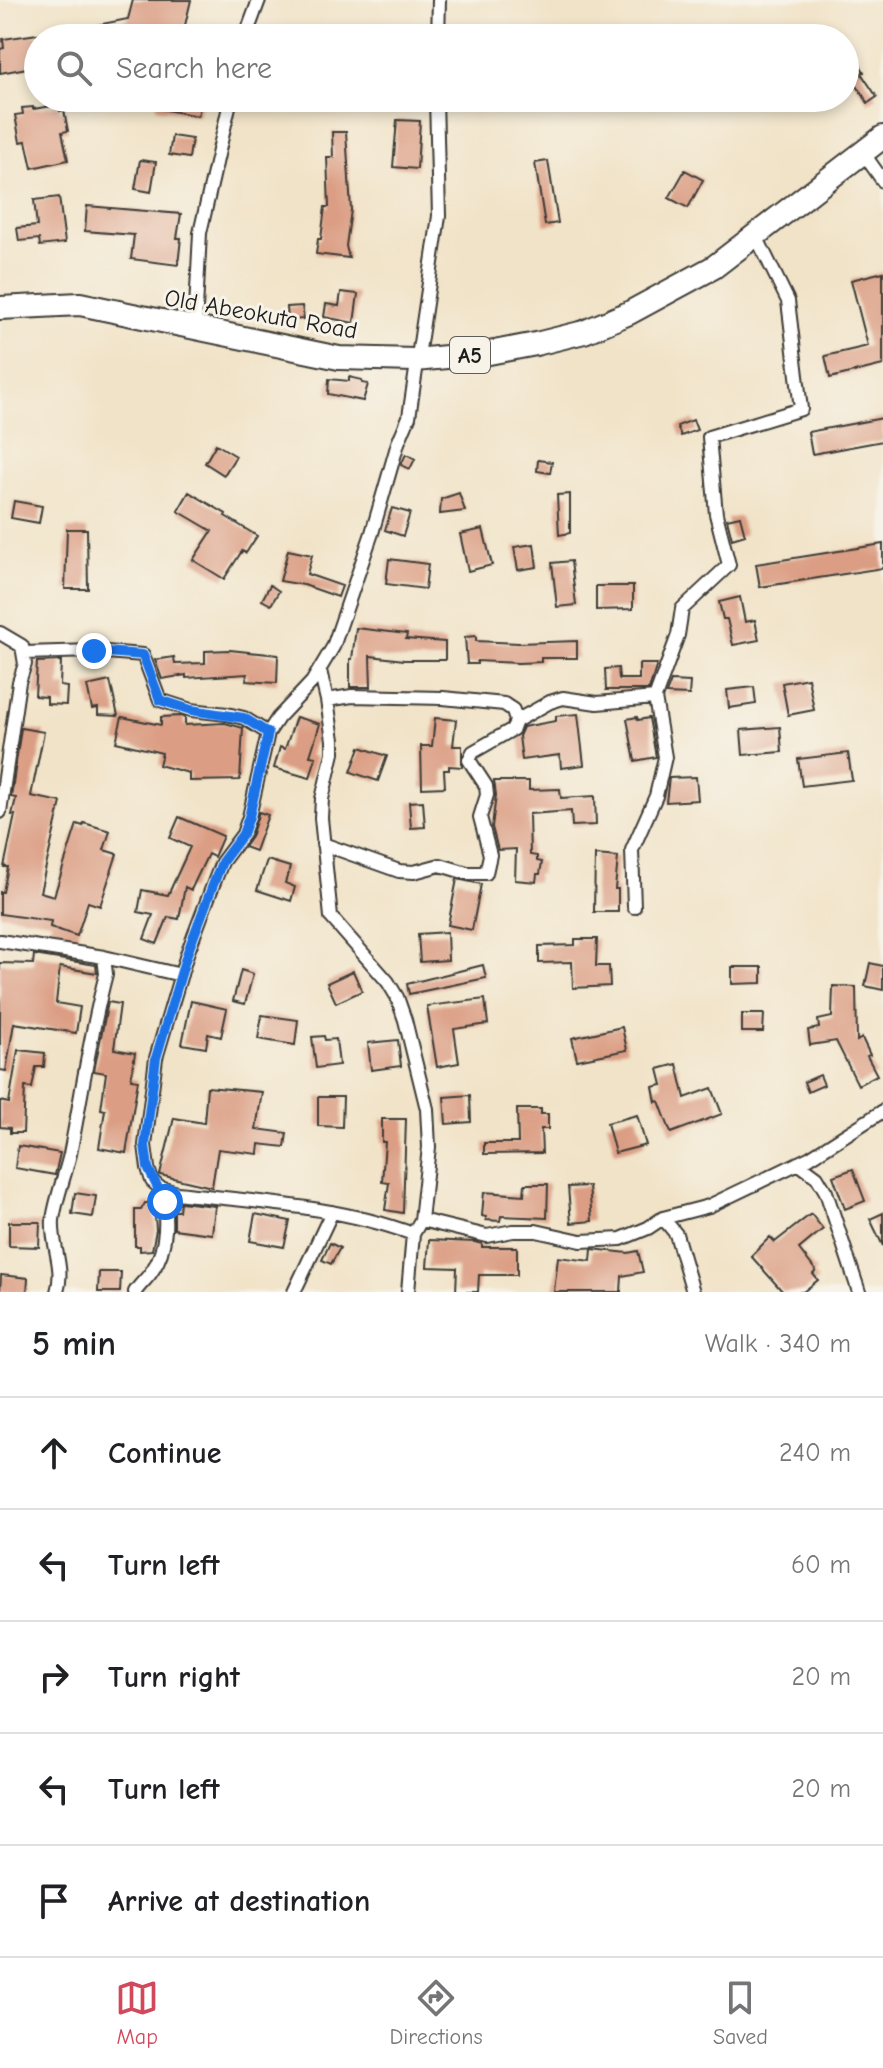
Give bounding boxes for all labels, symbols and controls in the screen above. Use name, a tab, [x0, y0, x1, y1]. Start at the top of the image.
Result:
search box	[24, 24, 859, 112]
icon: search	[52, 46, 96, 90]
text: Search here	[116, 51, 272, 86]
street label: Old Abeokuta Road	[162, 283, 360, 345]
road number: A5	[450, 337, 490, 373]
route end	[76, 633, 112, 669]
route start	[147, 1184, 183, 1220]
text: 5 min	[32, 1324, 116, 1364]
text: Walk · 340 m	[705, 1329, 851, 1359]
icon: ahead	[32, 1431, 76, 1475]
text: Continue	[108, 1436, 222, 1471]
text: 240 m	[779, 1438, 851, 1468]
icon: left	[32, 1543, 76, 1587]
text: Turn left	[108, 1548, 220, 1583]
text: 60 m	[791, 1550, 851, 1580]
icon: right	[32, 1655, 76, 1699]
text: Turn right	[108, 1660, 240, 1695]
text: 20 m	[791, 1662, 851, 1692]
icon: left	[32, 1767, 76, 1811]
text: Turn left	[108, 1772, 220, 1807]
text: 20 m	[791, 1774, 851, 1804]
icon: arrive	[32, 1879, 76, 1923]
text: Arrive at destination	[108, 1884, 370, 1919]
tab: Map	[115, 1976, 159, 2050]
tab: Directions	[390, 1976, 483, 2050]
tab: Saved	[713, 1976, 768, 2050]

